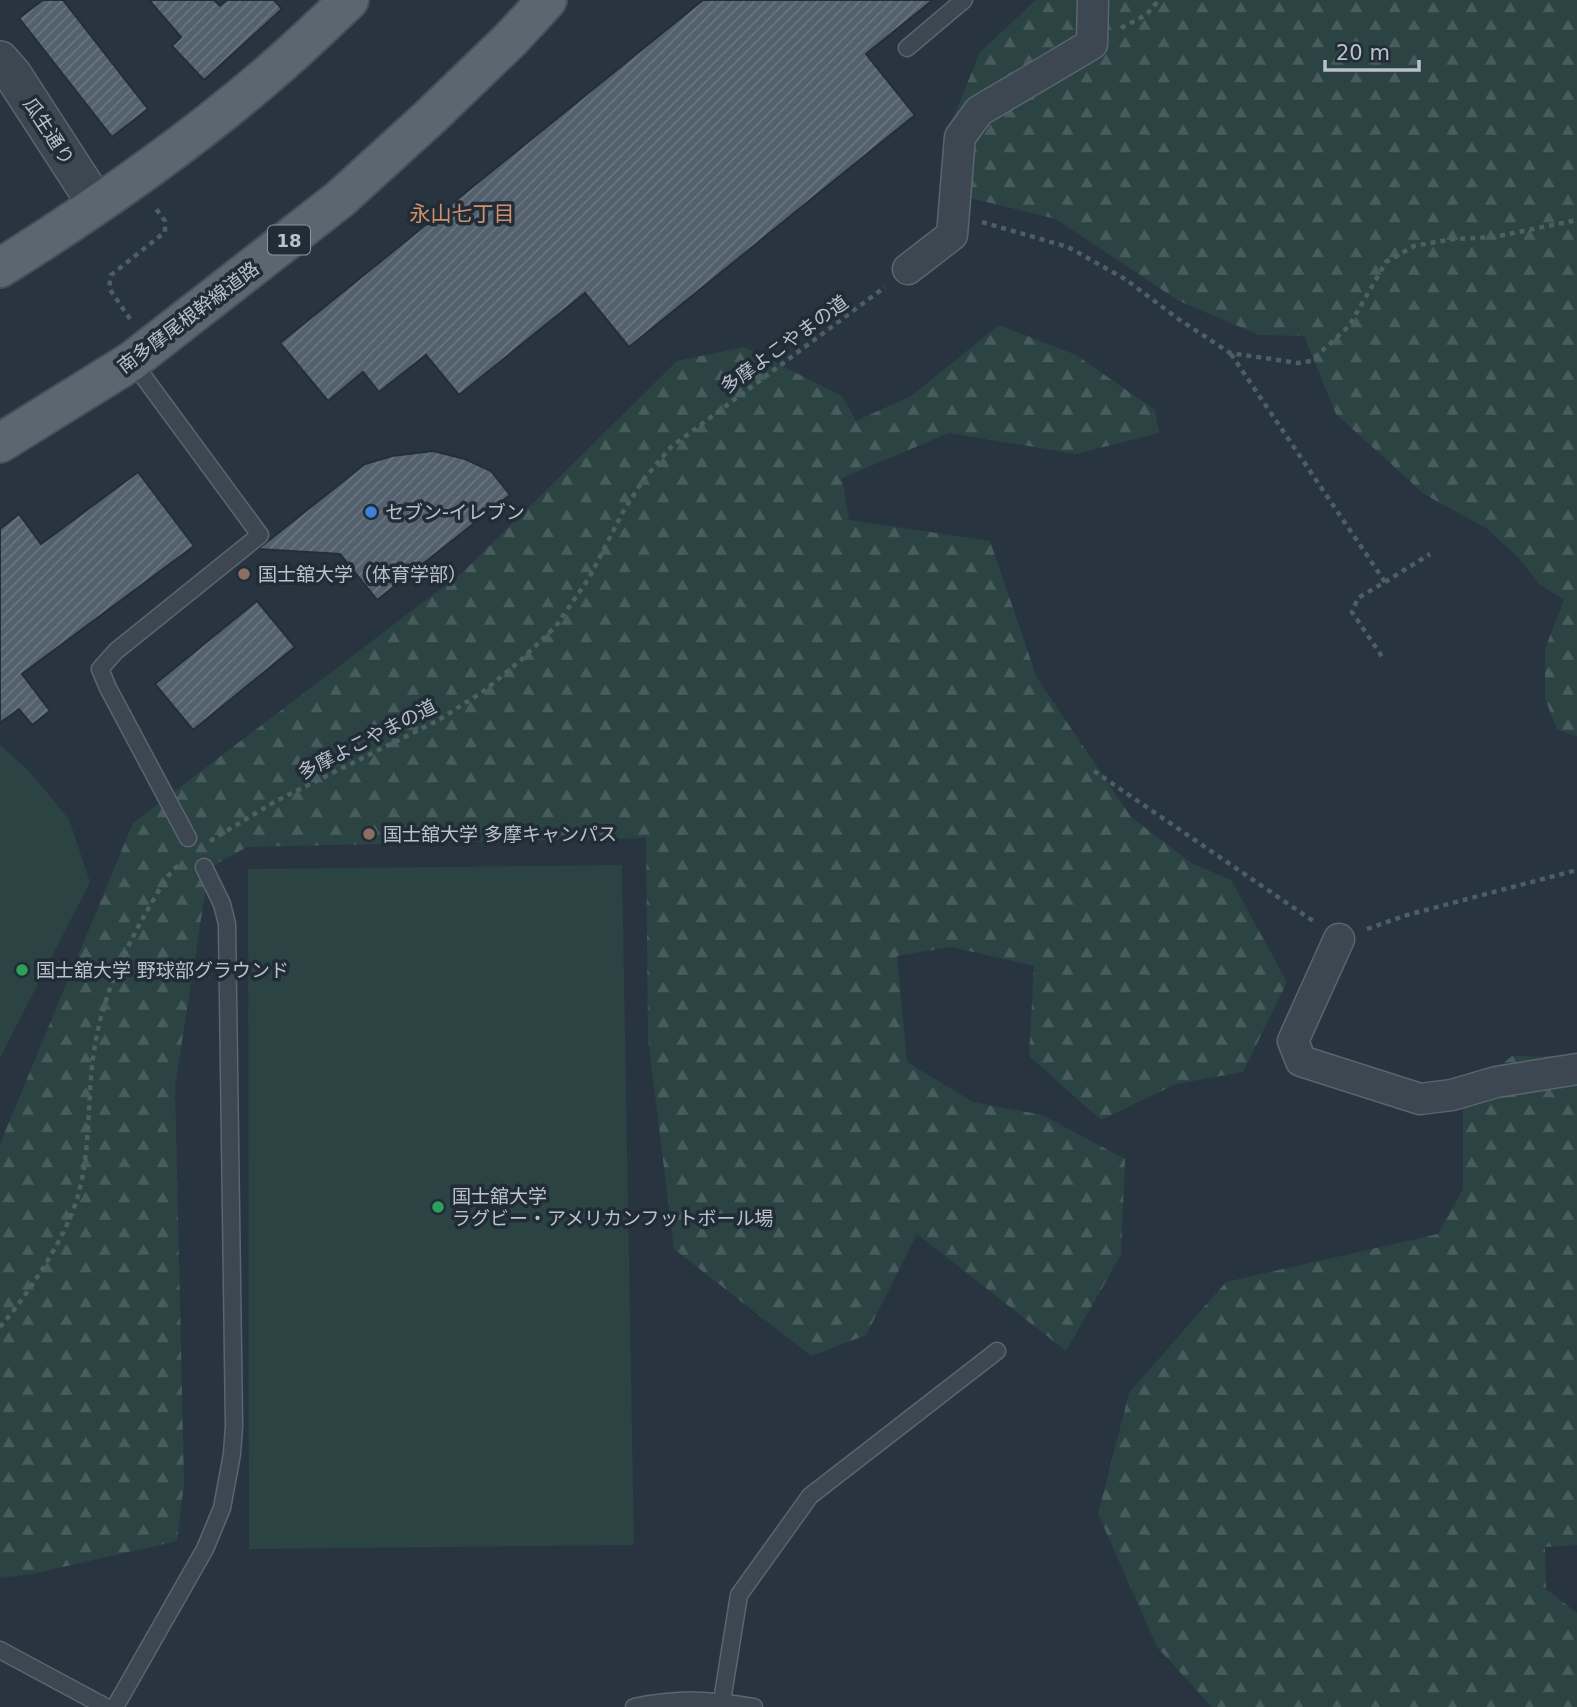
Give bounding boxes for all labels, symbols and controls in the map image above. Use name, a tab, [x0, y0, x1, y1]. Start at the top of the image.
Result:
scale bar	[1325, 28, 1420, 72]
text: 20 m	[1336, 41, 1390, 65]
street label: 瓜生通り	[19, 93, 79, 169]
district label: 永山七丁目	[410, 202, 515, 226]
road number: 18	[268, 226, 310, 254]
street label: 南多摩尾根幹線道路	[113, 257, 263, 377]
street label: 多摩よこやまの道	[716, 290, 852, 398]
place label: セブン-イレブン	[385, 501, 525, 523]
marker: セブン-イレブン	[363, 504, 379, 520]
place label: 国士舘大学（体育学部）	[258, 563, 467, 585]
marker: 国士舘大学（体育学部）	[236, 566, 252, 582]
street label: 多摩よこやまの道	[294, 695, 440, 783]
place label: 国士舘大学 多摩キャンパス	[383, 823, 617, 845]
marker: 国士舘大学 多摩キャンパス	[361, 826, 377, 842]
place label: 国士舘大学 野球部グラウンド	[36, 959, 289, 981]
marker: 国士舘大学 野球部グラウンド	[14, 962, 30, 978]
place label: 国士舘大学 ラグビー・アメリカンフットボール場	[452, 1185, 773, 1229]
marker: 国士舘大学 ラグビー・アメリカンフットボール場	[430, 1199, 446, 1215]

